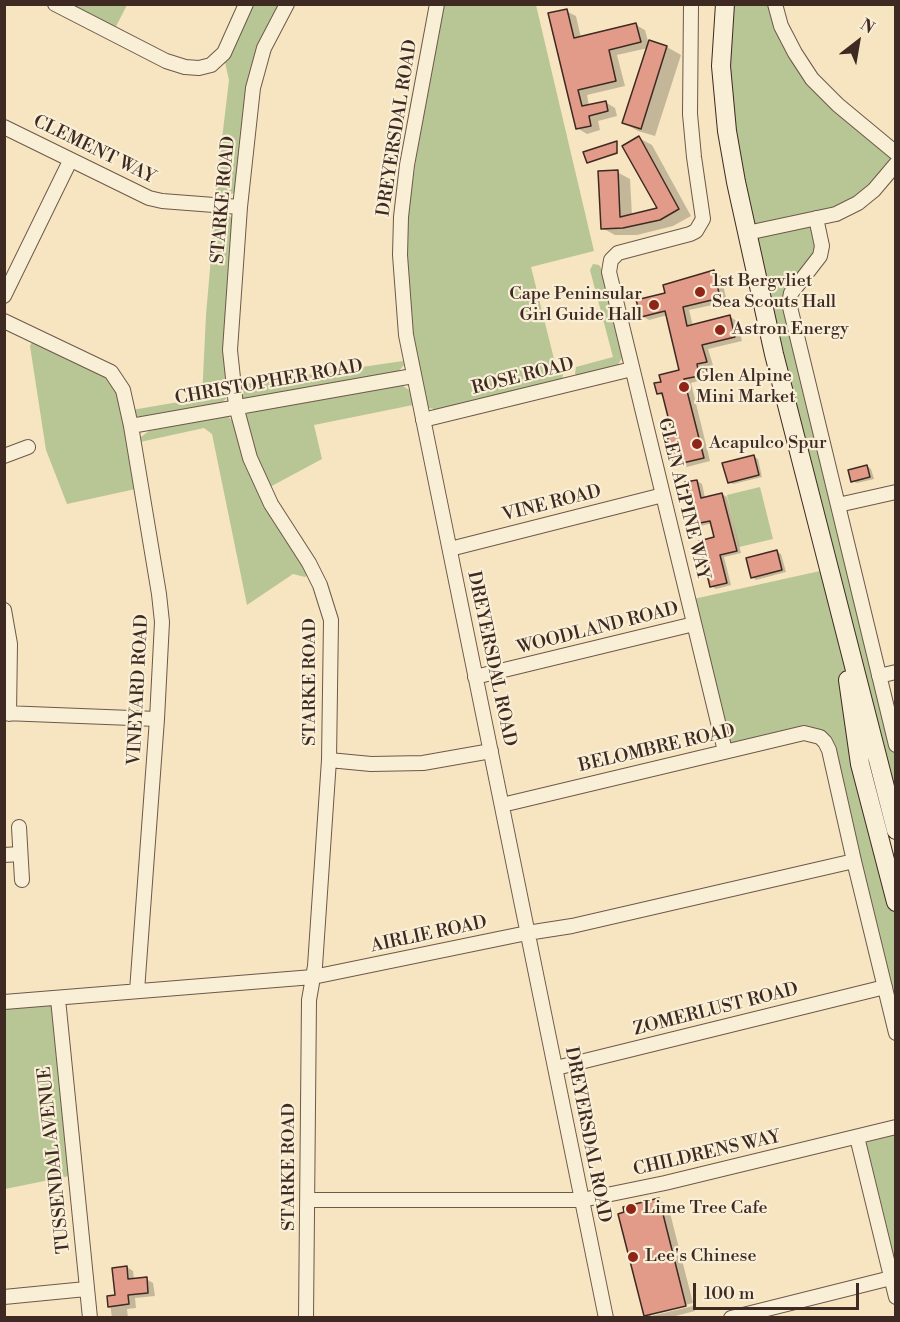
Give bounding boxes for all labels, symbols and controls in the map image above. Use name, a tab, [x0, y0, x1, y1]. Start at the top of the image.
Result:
north arrow	[828, 12, 888, 72]
text: N	[857, 15, 878, 38]
street label: DREYERSDAL ROAD	[373, 38, 423, 218]
street label: CLEMENT WAY	[29, 111, 159, 189]
street label: STARKE ROAD	[208, 135, 240, 265]
place label: 1st Bergvliet Sea Scouts Hall	[712, 271, 836, 314]
place label: Cape Peninsular Girl Guide Hall	[509, 284, 642, 326]
marker: 1st Bergvliet Sea Scouts Hall	[693, 285, 707, 299]
marker: Cape Peninsular Girl Guide Hall	[647, 298, 661, 312]
place label: Astron Energy	[732, 319, 849, 341]
marker: Astron Energy	[713, 323, 727, 337]
street label: ROSE ROAD	[470, 354, 576, 400]
street label: CHRISTOPHER ROAD	[173, 356, 365, 410]
place label: Glen Alpine Mini Market	[696, 366, 796, 409]
marker: Glen Alpine Mini Market	[677, 380, 691, 394]
street label: GLEN ALPINE WAY	[652, 416, 714, 582]
place label: Acapulco Spur	[709, 433, 827, 455]
marker: Acapulco Spur	[690, 437, 704, 451]
street label: VINE ROAD	[500, 481, 604, 527]
street label: DREYERSDAL ROAD	[462, 569, 520, 749]
street label: WOODLAND ROAD	[515, 599, 681, 659]
street label: VINEYARD ROAD	[124, 614, 154, 766]
street label: STARKE ROAD	[300, 618, 322, 746]
street label: BELOMBRE ROAD	[577, 720, 737, 778]
street label: AIRLIE ROAD	[369, 912, 489, 958]
street label: ZOMERLUST ROAD	[631, 979, 801, 1041]
street label: DREYERSDAL ROAD	[559, 1045, 615, 1225]
street label: TUSSENDAL AVENUE	[34, 1065, 76, 1255]
street label: STARKE ROAD	[279, 1103, 301, 1231]
street label: CHILDRENS WAY	[631, 1127, 783, 1181]
place label: Lime Tree Cafe	[643, 1198, 768, 1220]
marker: Lime Tree Cafe	[624, 1202, 638, 1216]
place label: Lee's Chinese	[645, 1246, 757, 1268]
marker: Lee's Chinese	[626, 1250, 640, 1264]
scale bar	[696, 1271, 862, 1309]
text: 100 m	[704, 1282, 755, 1305]

